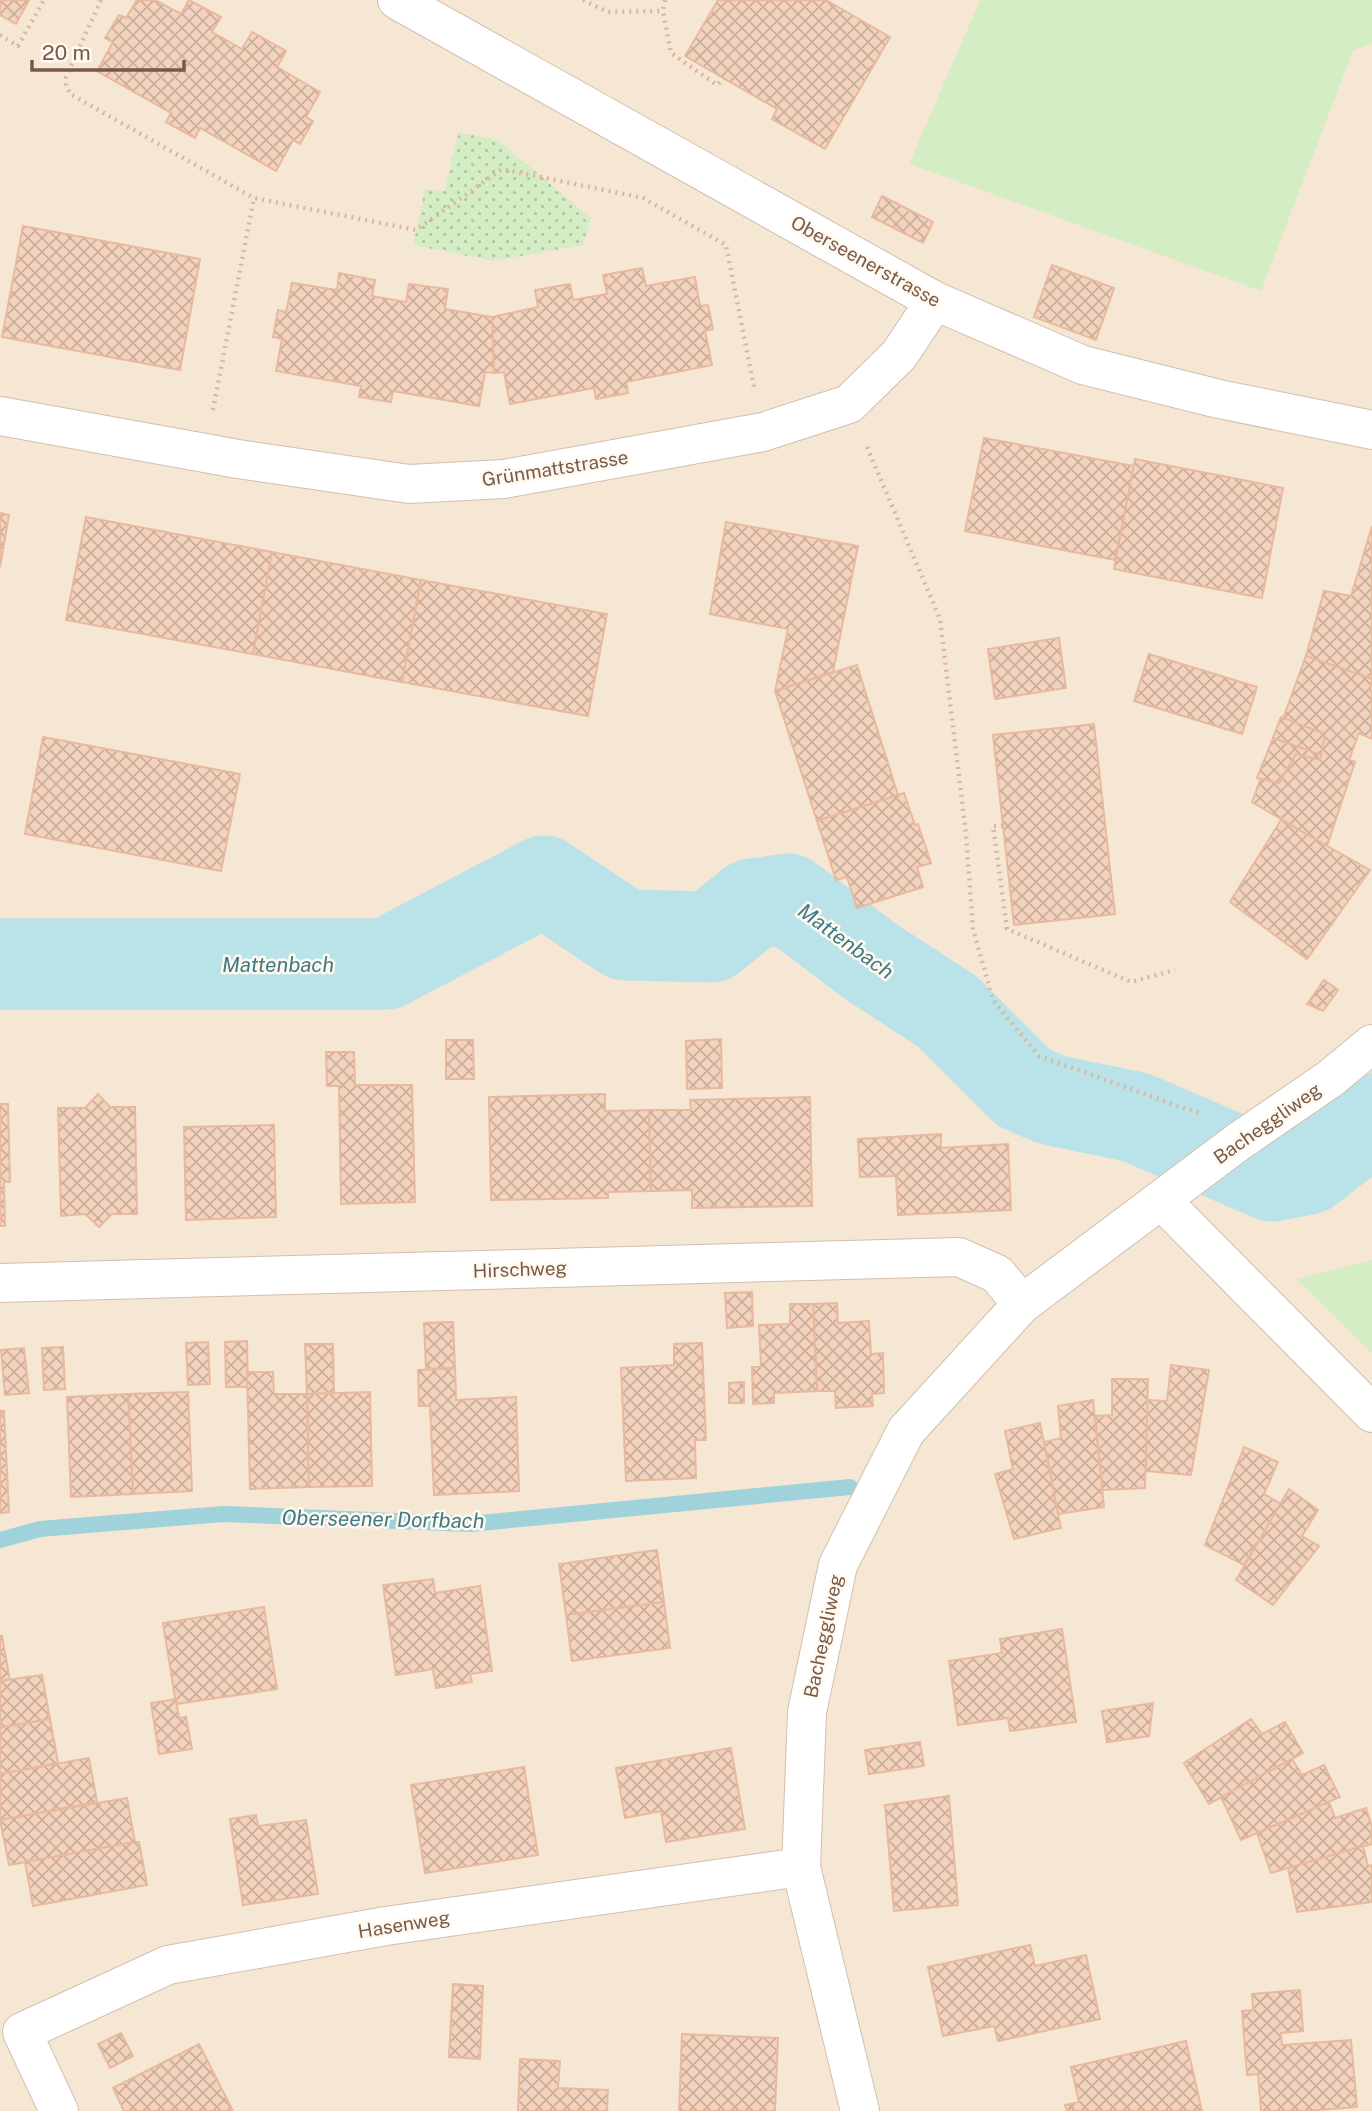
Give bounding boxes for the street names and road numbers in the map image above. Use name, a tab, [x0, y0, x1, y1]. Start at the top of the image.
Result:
street label: Oberseenerstrasse	[787, 211, 945, 311]
street label: Grünmattstrasse	[480, 446, 630, 490]
street label: Bacheggliweg	[1209, 1078, 1325, 1168]
street label: Hirschweg	[472, 1256, 568, 1282]
street label: Bacheggliweg	[799, 1572, 847, 1700]
street label: Hasenweg	[356, 1906, 452, 1942]

